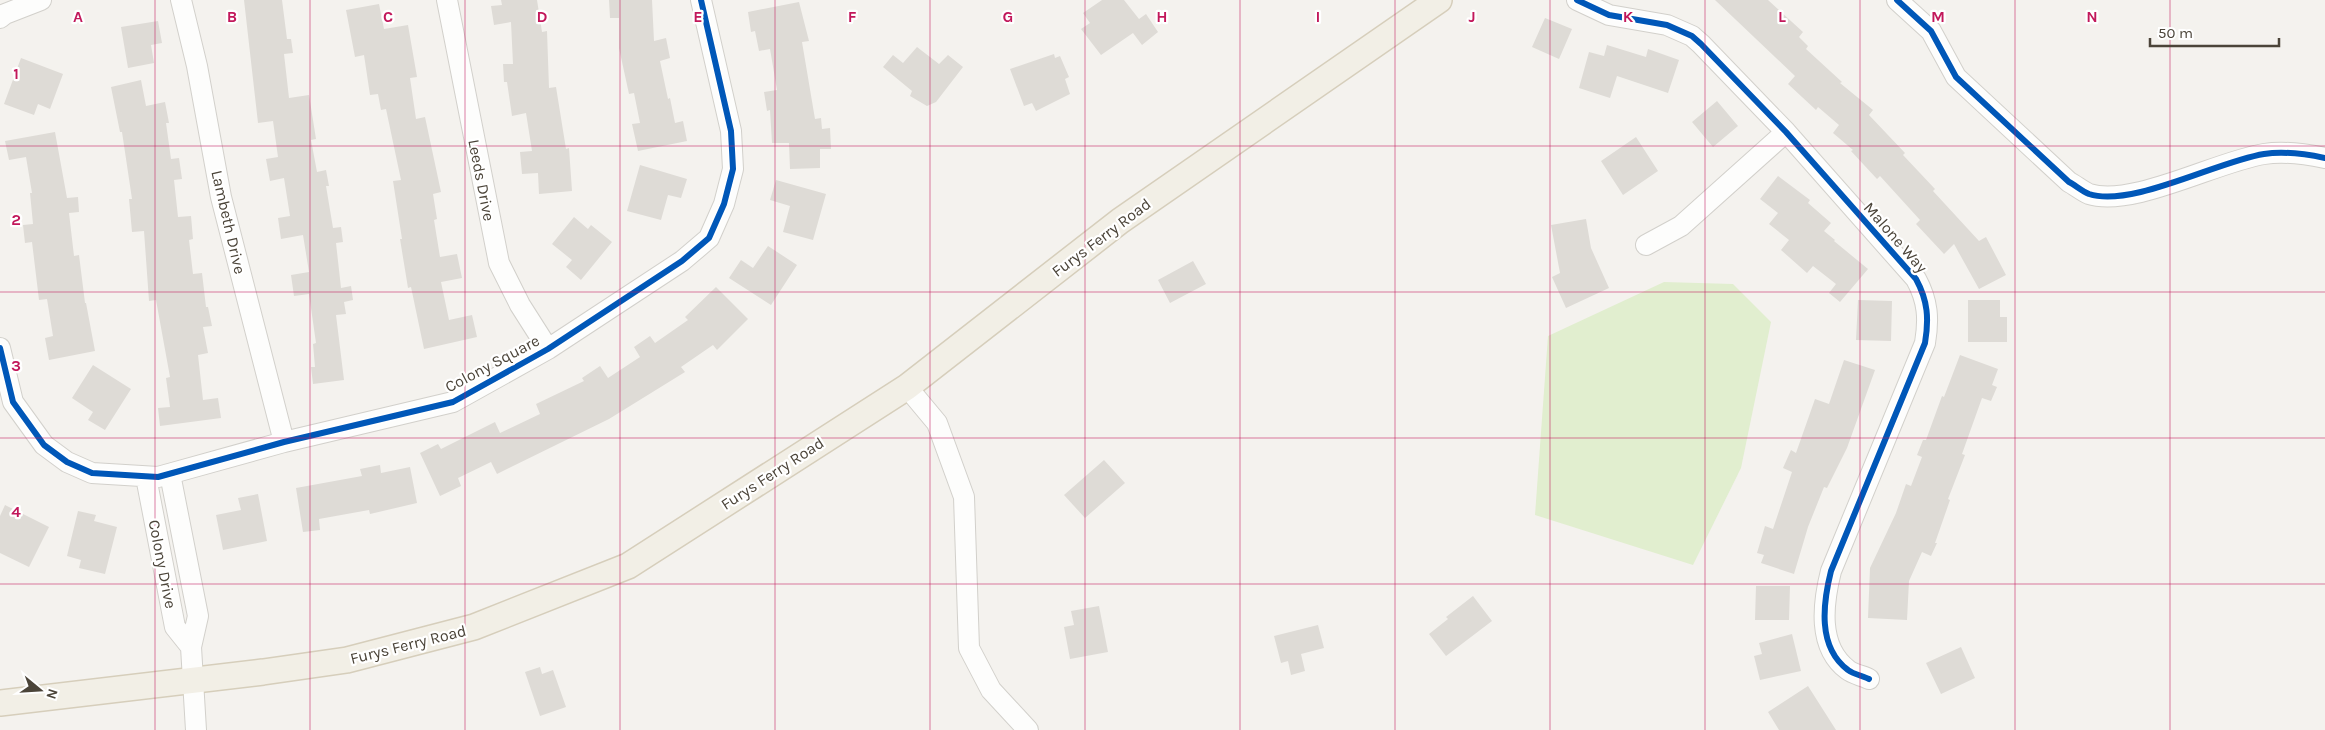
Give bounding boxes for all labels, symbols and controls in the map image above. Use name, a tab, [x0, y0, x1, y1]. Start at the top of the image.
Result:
text: A	[73, 7, 83, 26]
text: B	[227, 7, 237, 26]
text: C	[383, 7, 393, 26]
text: D	[537, 7, 548, 26]
text: E	[693, 7, 703, 26]
text: F	[848, 7, 857, 26]
text: G	[1003, 7, 1013, 26]
text: H	[1156, 7, 1168, 26]
text: I	[1316, 7, 1320, 26]
text: J	[1468, 7, 1476, 26]
text: K	[1623, 7, 1634, 26]
text: L	[1778, 7, 1786, 26]
text: M	[1931, 7, 1945, 26]
text: N	[2086, 7, 2098, 26]
scale bar	[2150, 15, 2279, 47]
text: 50 m	[2158, 24, 2193, 42]
text: 1	[13, 64, 19, 83]
street label: Leeds Drive	[464, 138, 499, 223]
street label: Lambeth Drive	[207, 168, 250, 276]
street label: Furys Ferry Road	[1048, 194, 1155, 281]
street label: Malone Way	[1860, 198, 1932, 277]
text: 2	[11, 210, 21, 229]
street label: Colony Square	[442, 331, 543, 396]
text: 3	[11, 356, 21, 375]
street label: Furys Ferry Road	[717, 433, 827, 514]
text: 4	[11, 502, 21, 521]
street label: Colony Drive	[145, 518, 180, 610]
street label: Furys Ferry Road	[348, 621, 468, 668]
north arrow	[15, 665, 65, 715]
text: N	[42, 686, 62, 701]

